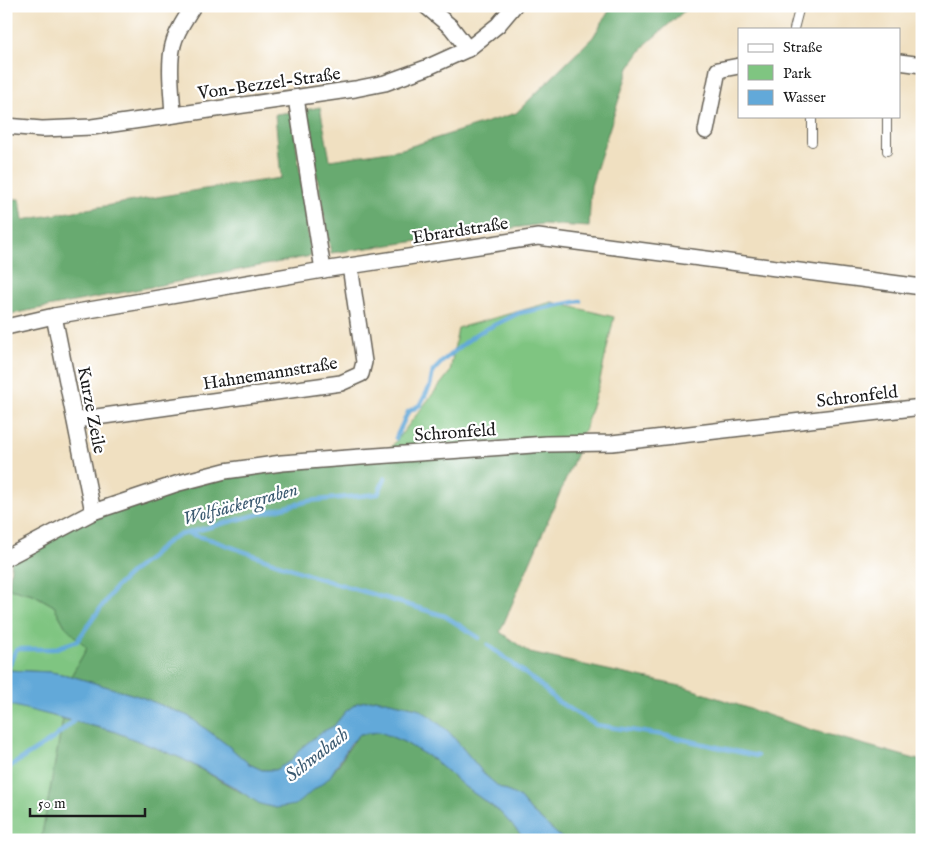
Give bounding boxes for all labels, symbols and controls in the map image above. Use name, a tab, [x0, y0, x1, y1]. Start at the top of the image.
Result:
legend	[738, 28, 900, 118]
text: Straße	[783, 38, 823, 57]
street label: Von-Bezzel-Straße	[195, 63, 342, 106]
text: Park	[783, 64, 813, 83]
text: Wasser	[783, 88, 826, 107]
street label: Ebrardstraße	[410, 213, 510, 250]
street label: Hahnemannstraße	[201, 352, 339, 396]
street label: Kurze Zeile	[71, 365, 110, 456]
street label: Schronfeld	[815, 381, 899, 414]
street label: Schronfeld	[414, 419, 497, 448]
water label: Wolfsäckergraben	[180, 478, 301, 532]
water label: Schwabach	[281, 723, 354, 788]
scale bar	[30, 786, 145, 818]
text: 50 m	[38, 794, 66, 813]

